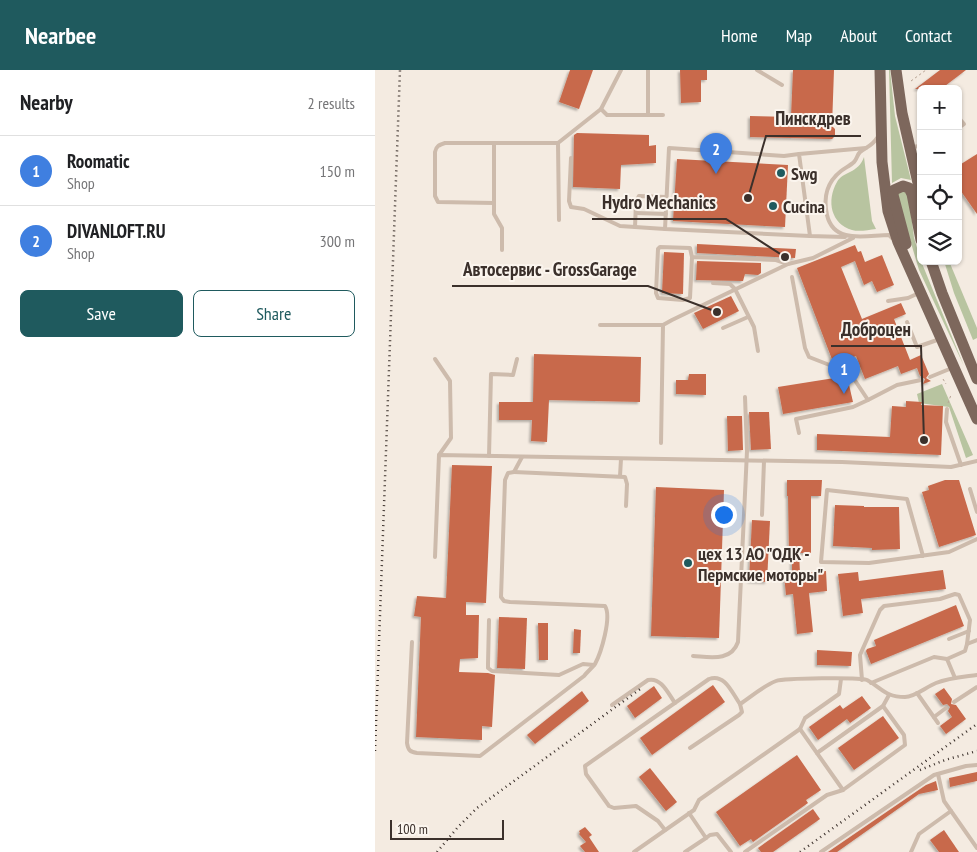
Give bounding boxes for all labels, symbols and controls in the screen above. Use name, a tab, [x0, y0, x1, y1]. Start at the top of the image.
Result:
text: Nearbee	[25, 20, 96, 51]
text: Home	[721, 24, 758, 47]
text: Map	[786, 24, 812, 47]
text: About	[840, 24, 877, 47]
text: Contact	[905, 24, 952, 47]
map controls	[917, 85, 962, 265]
button: +	[917, 85, 962, 130]
text: Nearby	[20, 89, 73, 116]
text: 2 results	[308, 93, 355, 113]
callout: Пинскдрев	[766, 102, 861, 136]
text: Пинскдрев	[775, 106, 851, 130]
button: −	[917, 130, 962, 175]
pin: 2	[700, 133, 732, 174]
text: Roomatic	[67, 149, 130, 173]
text: 1	[32, 161, 40, 181]
text: 150 m	[320, 161, 355, 181]
place label: Swg	[791, 162, 818, 185]
marker: Swg	[775, 167, 787, 179]
text: Shop	[67, 173, 95, 193]
button: locate	[917, 175, 962, 220]
callout: Hydro Mechanics	[592, 185, 726, 219]
text: Hydro Mechanics	[602, 190, 716, 214]
place label: Cucina	[783, 195, 825, 218]
marker: Cucina	[767, 200, 779, 212]
text: DIVANLOFT.RU	[67, 219, 166, 243]
button: layers	[917, 220, 962, 265]
text: 2	[32, 231, 40, 251]
text: 300 m	[320, 231, 355, 251]
text: Shop	[67, 243, 95, 263]
callout: Автосервис - GrossGarage	[452, 252, 648, 286]
text: Автосервис - GrossGarage	[462, 257, 637, 281]
button: Save	[20, 290, 183, 337]
button: Share	[193, 290, 355, 337]
callout: Доброцен	[831, 312, 921, 346]
text: Доброцен	[841, 317, 911, 341]
pin: 1	[828, 353, 860, 394]
your location	[711, 502, 737, 528]
place label: цех 13 АО "ОДК - Пермские моторы"	[698, 542, 823, 586]
marker: цех 13 АО "ОДК - Пермские моторы"	[682, 557, 694, 569]
scale bar	[390, 817, 504, 840]
text: 100 m	[397, 820, 428, 838]

